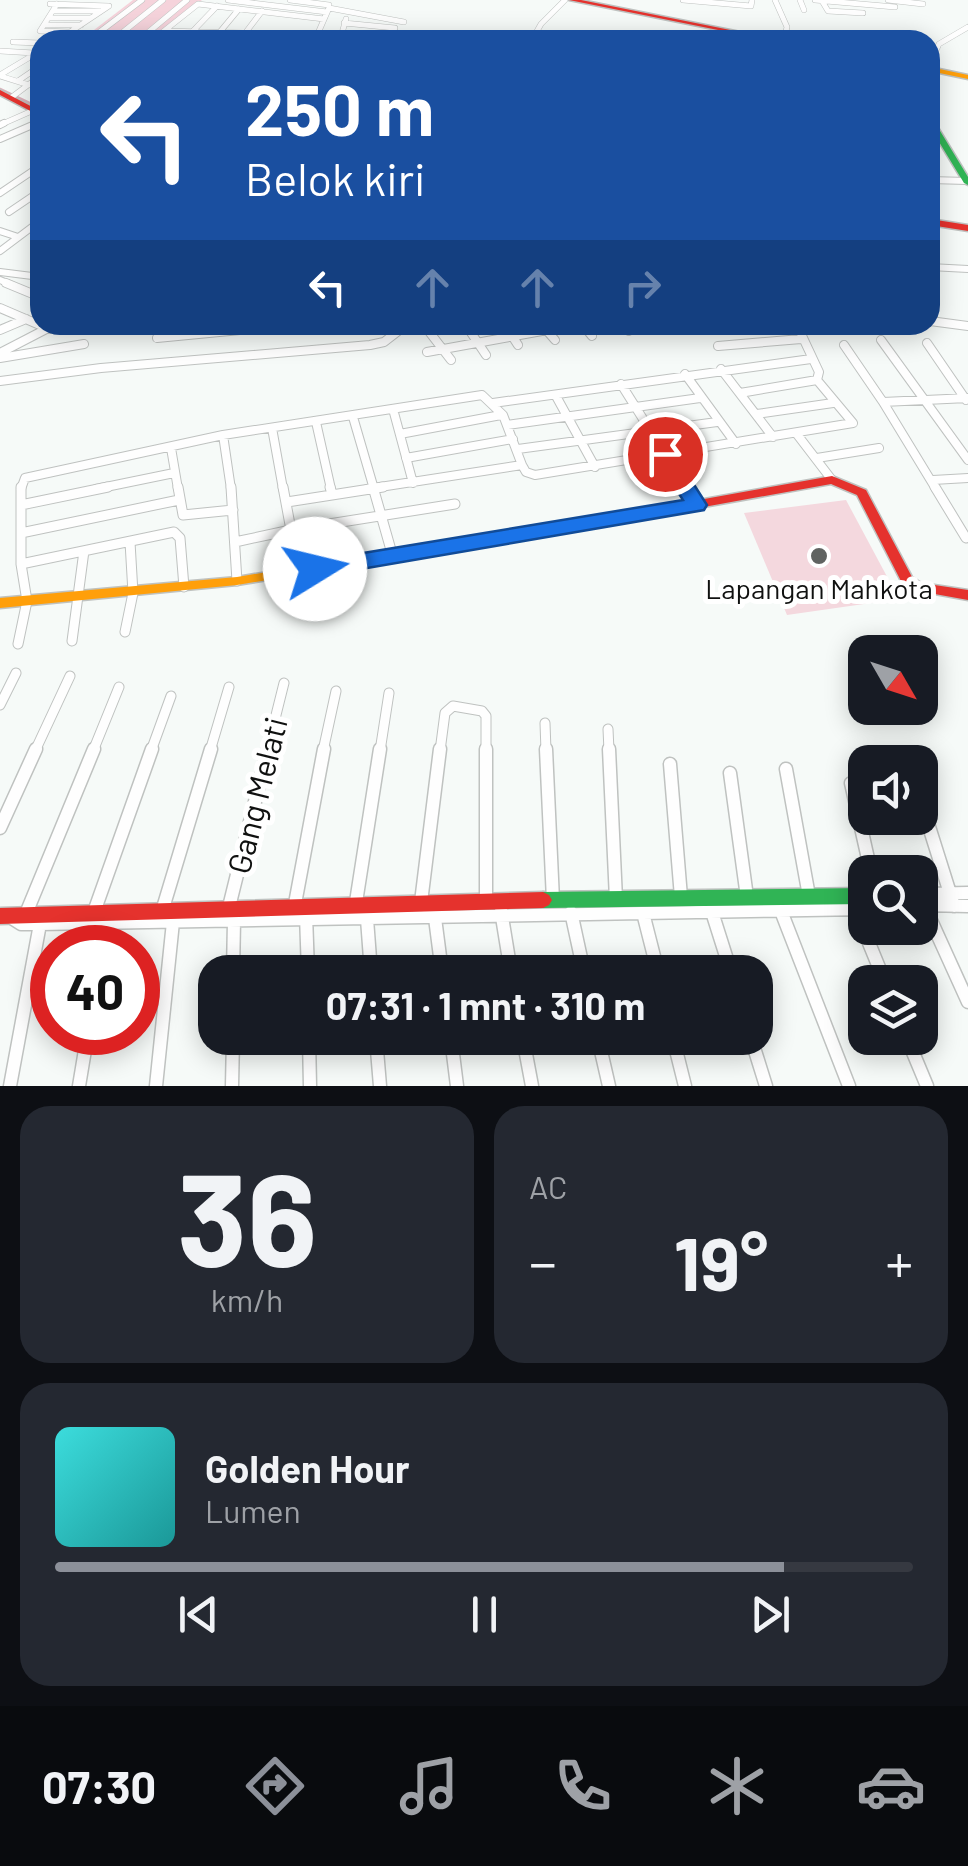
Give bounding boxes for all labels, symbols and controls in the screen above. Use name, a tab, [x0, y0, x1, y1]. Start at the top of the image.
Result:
text: 250 m	[245, 66, 434, 150]
icon: left	[80, 70, 210, 200]
text: Belok kiri	[245, 151, 426, 205]
icon: left	[300, 260, 355, 315]
icon: ahead	[405, 260, 460, 315]
icon: ahead	[510, 260, 565, 315]
icon: right	[615, 260, 670, 315]
pin	[623, 412, 708, 497]
icon: arrive	[638, 427, 693, 482]
position arrow	[263, 517, 367, 621]
marker: Lapangan Mahkota	[808, 545, 830, 567]
place label: Lapangan Mahkota	[705, 571, 933, 605]
north arrow	[848, 635, 938, 725]
map controls	[848, 635, 938, 1055]
street label: Gang Melati	[218, 713, 294, 877]
button: sound	[848, 745, 938, 835]
button: search	[848, 855, 938, 945]
speed limit sign: 40	[30, 925, 160, 1055]
button: layers	[848, 965, 938, 1055]
text: 07:31 · 1 mnt · 310 m	[326, 982, 645, 1028]
text: 36	[177, 1137, 317, 1293]
text: AC	[529, 1167, 567, 1205]
text: 19°	[674, 1216, 768, 1306]
text: −	[529, 1228, 557, 1294]
text: +	[885, 1228, 913, 1294]
text: km/h	[211, 1280, 283, 1318]
text: Golden Hour	[205, 1445, 410, 1491]
text: Lumen	[205, 1491, 301, 1529]
icon: previous	[171, 1587, 226, 1642]
icon: pause	[457, 1587, 512, 1642]
icon: next	[743, 1587, 798, 1642]
icon: directions	[240, 1751, 310, 1821]
icon: music	[394, 1751, 464, 1821]
icon: phone	[548, 1751, 618, 1821]
icon: climate	[702, 1751, 772, 1821]
icon: car	[856, 1751, 926, 1821]
text: 07:30	[42, 1759, 156, 1813]

